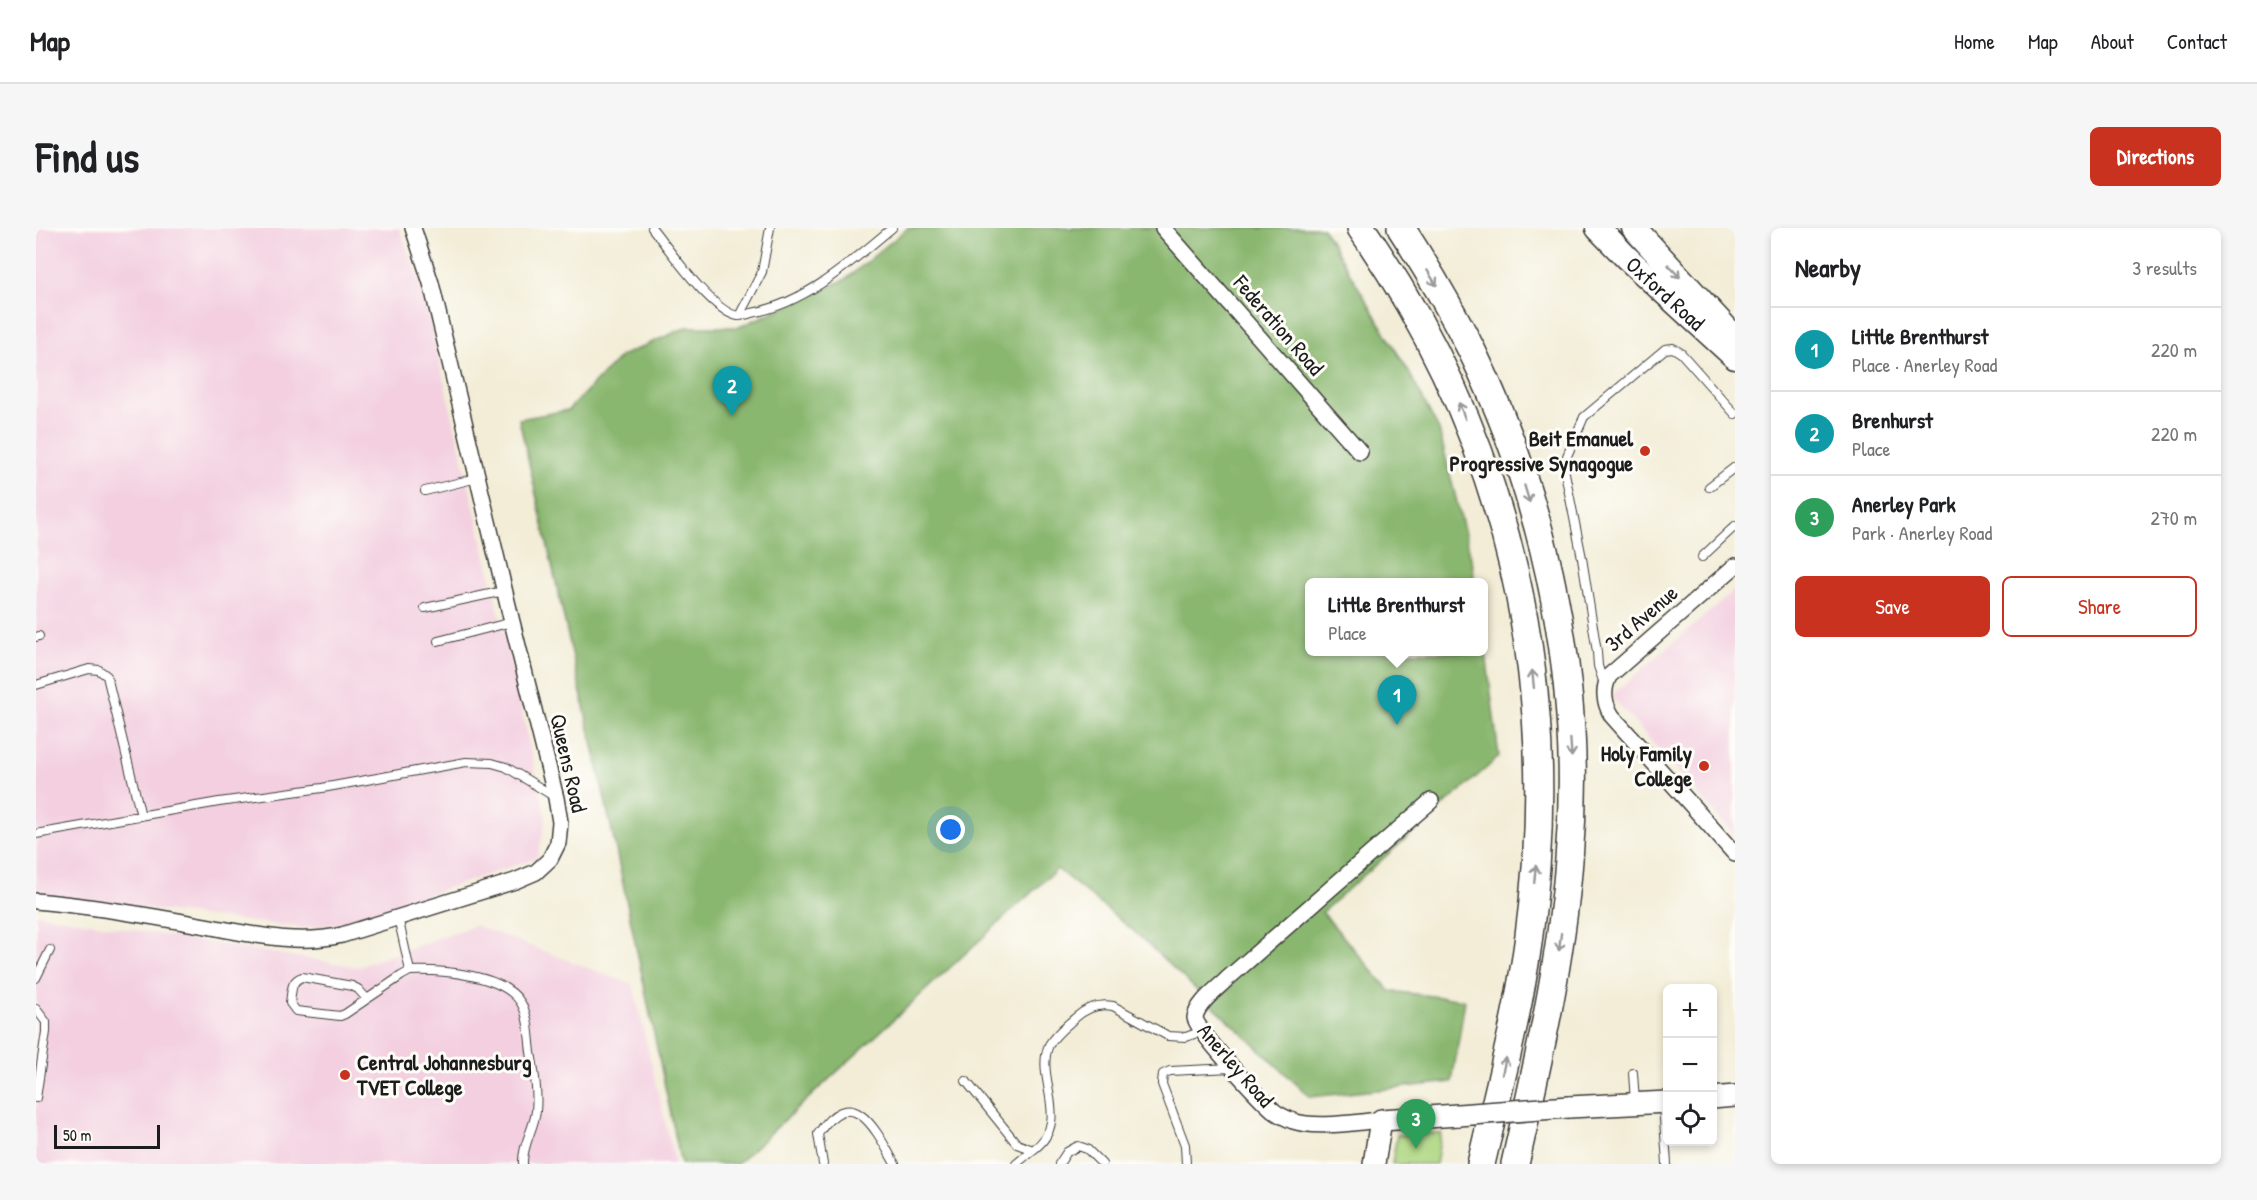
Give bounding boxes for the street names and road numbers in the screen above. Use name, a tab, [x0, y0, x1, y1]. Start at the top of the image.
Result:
street label: Oxford Road	[1620, 249, 1712, 337]
street label: Federation Road	[1226, 268, 1331, 382]
street label: 3rd Avenue	[1598, 578, 1684, 658]
street label: Queens Road	[543, 711, 595, 816]
street label: Anerley Road	[1191, 1016, 1281, 1114]

